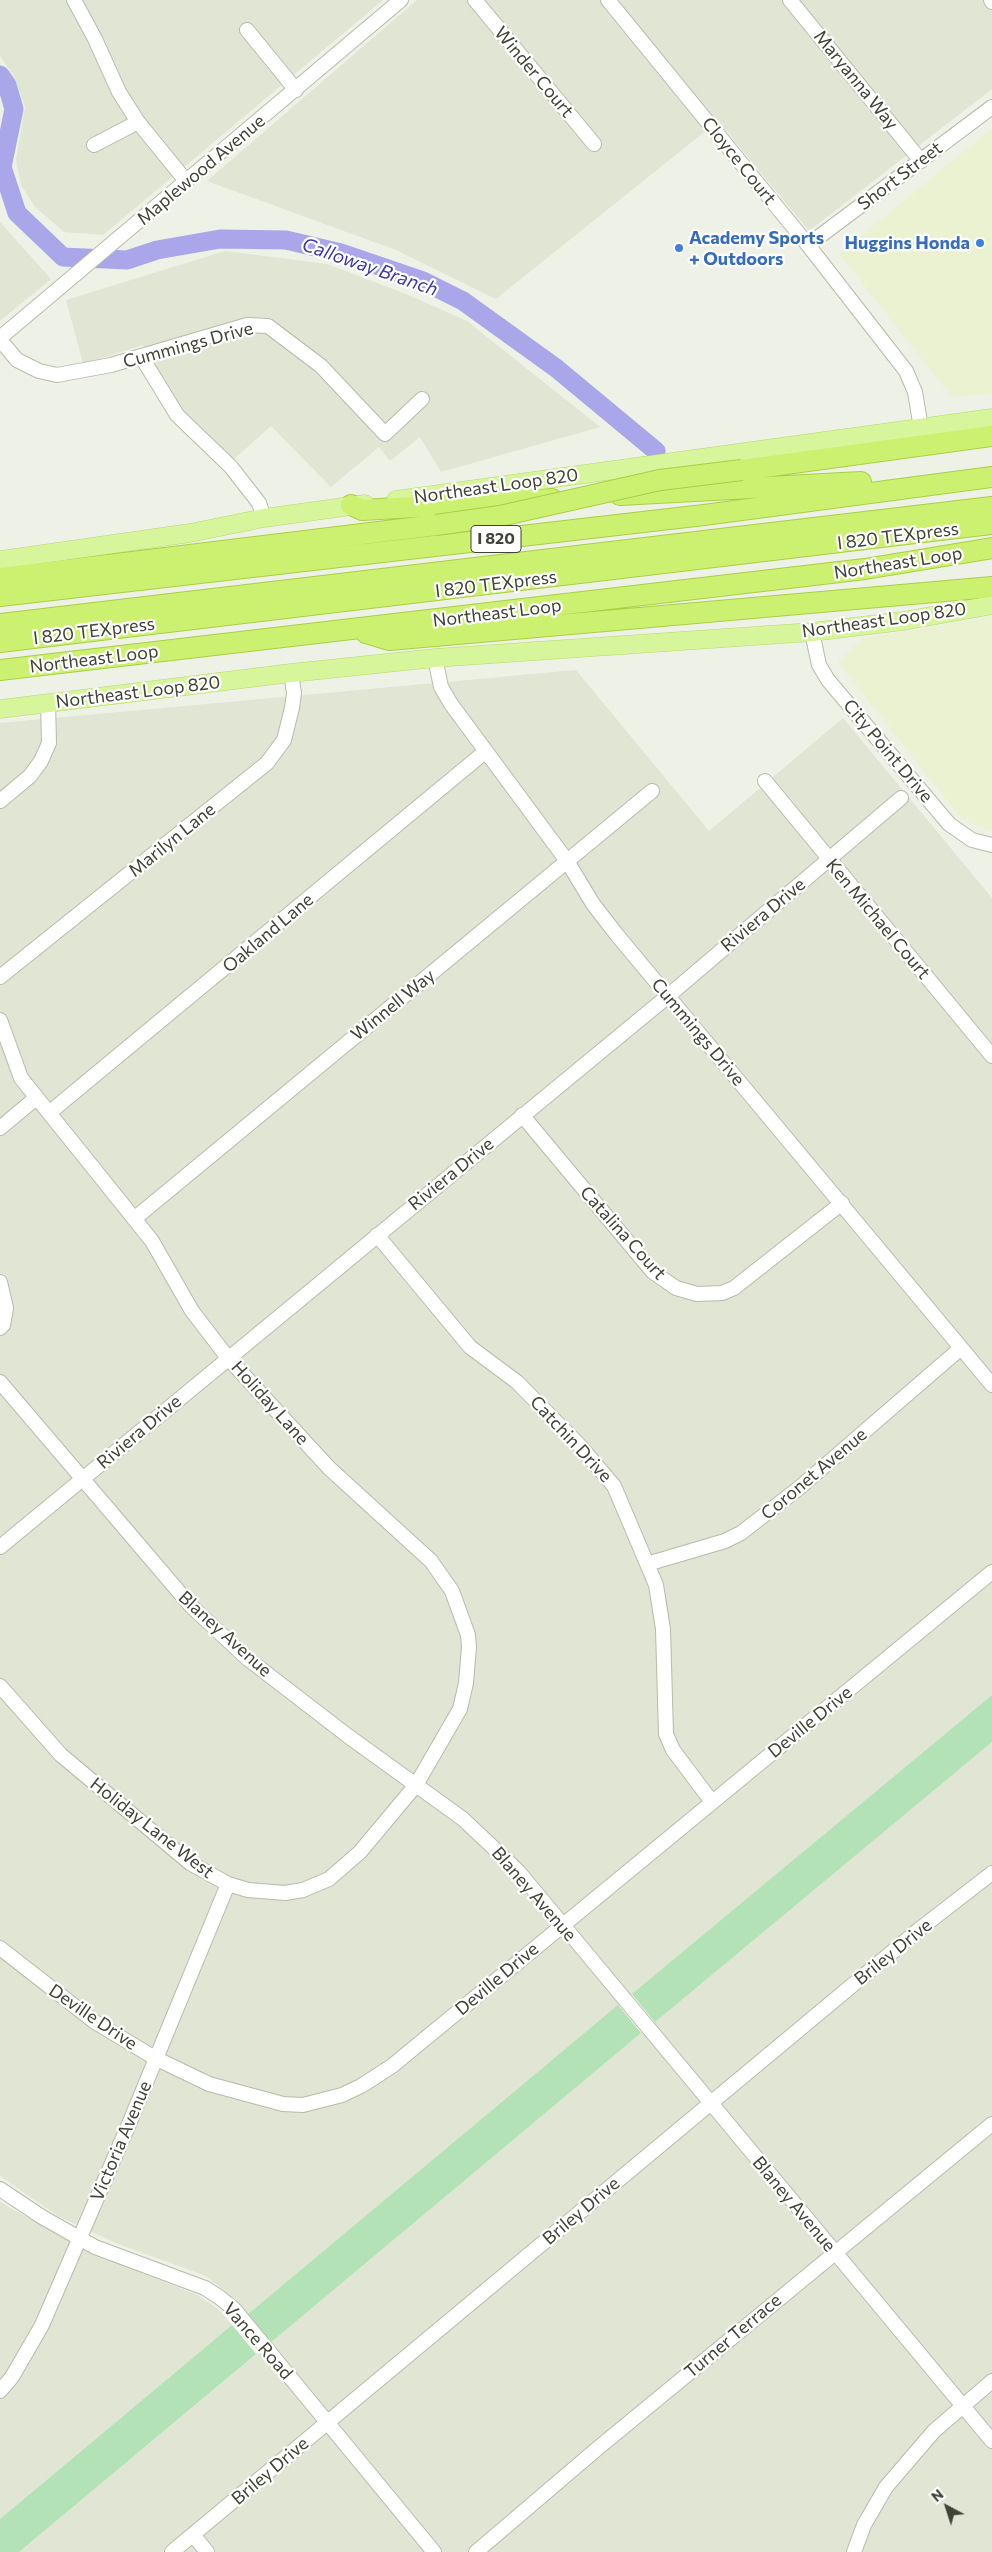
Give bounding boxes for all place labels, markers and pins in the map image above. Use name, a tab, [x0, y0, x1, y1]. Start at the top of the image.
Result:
place label: Academy Sports + Outdoors	[689, 227, 824, 270]
place label: Huggins Honda	[845, 232, 970, 254]
marker: Huggins Honda	[974, 237, 986, 249]
marker: Academy Sports + Outdoors	[673, 242, 685, 254]

